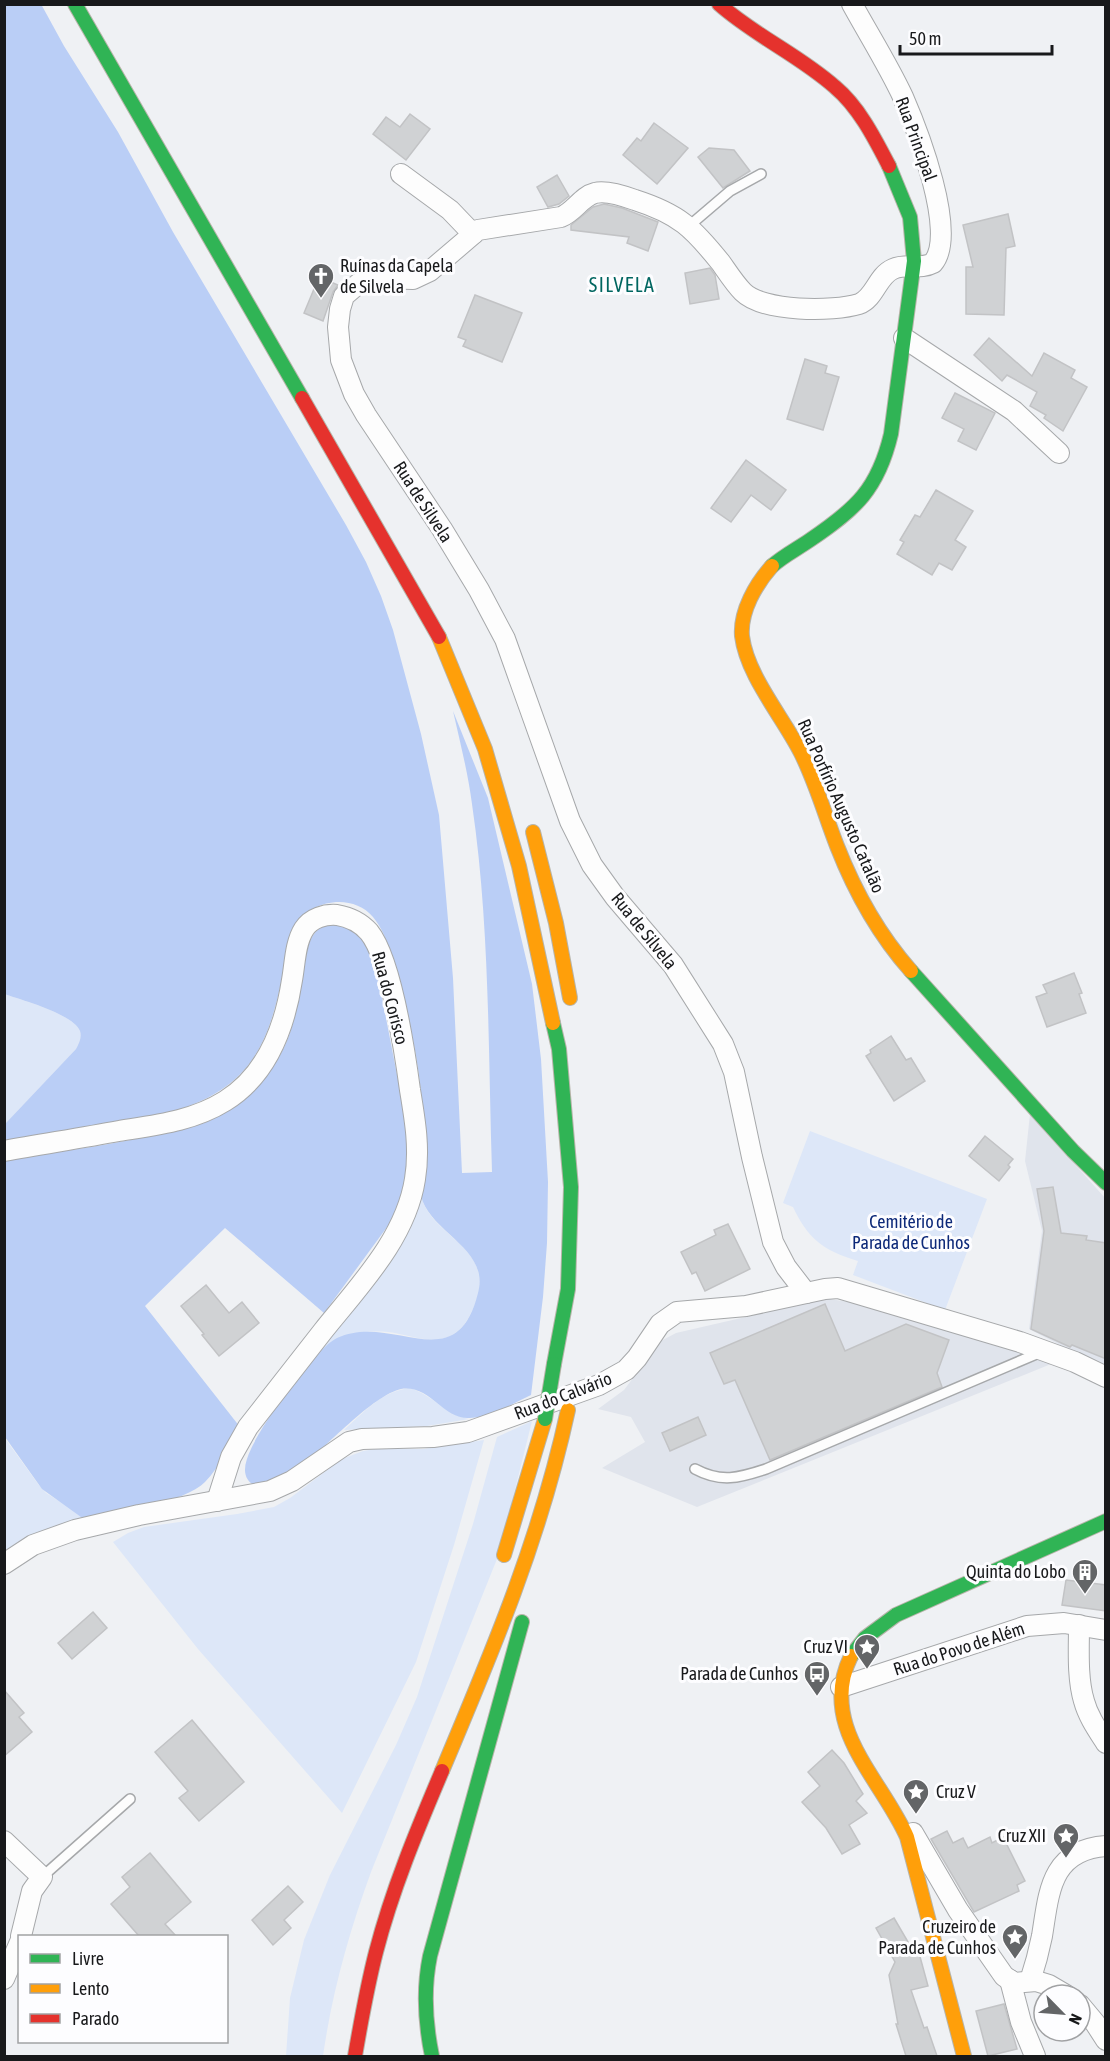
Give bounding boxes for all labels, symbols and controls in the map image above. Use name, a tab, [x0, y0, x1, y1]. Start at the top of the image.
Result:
scale bar	[900, 18, 1052, 56]
text: 50 m	[909, 28, 941, 49]
street label: Rua Principal	[892, 94, 941, 184]
place label: Ruínas da Capela de Silvela	[340, 255, 453, 297]
church icon: Ruínas da Capela de Silvela	[306, 261, 336, 299]
district label: SILVELA	[589, 273, 655, 296]
street label: Rua de Silvela	[389, 457, 457, 546]
street label: Rua Porfírio Augusto Catalão	[794, 716, 889, 896]
street label: Rua de Silvela	[607, 888, 682, 973]
street label: Rua do Corisco	[368, 949, 413, 1047]
park label: Cemitério de Parada de Cunhos	[852, 1211, 970, 1253]
street label: Rua do Calvário	[511, 1367, 614, 1424]
building icon: Quinta do Lobo	[1070, 1557, 1100, 1595]
place label: Quinta do Lobo	[966, 1561, 1066, 1582]
street label: Rua do Povo de Além	[891, 1617, 1027, 1680]
place icon: Cruz VI	[852, 1632, 882, 1670]
place label: Cruz VI	[804, 1636, 848, 1657]
bus stop icon: Parada de Cunhos	[802, 1659, 832, 1697]
place label: Parada de Cunhos	[680, 1663, 798, 1684]
place icon: Cruz V	[901, 1777, 931, 1815]
place label: Cruz V	[936, 1781, 976, 1802]
place icon: Cruz XII	[1051, 1821, 1081, 1859]
place label: Cruz XII	[998, 1825, 1046, 1846]
place label: Cruzeiro de Parada de Cunhos	[878, 1916, 996, 1958]
place icon: Cruzeiro de Parada de Cunhos	[1000, 1922, 1030, 1960]
legend	[18, 1935, 228, 2043]
text: Livre	[72, 1948, 104, 1969]
text: Lento	[72, 1978, 109, 1999]
north arrow	[1032, 1983, 1092, 2043]
text: Parado	[72, 2008, 119, 2029]
text: N	[1065, 2011, 1086, 2027]

